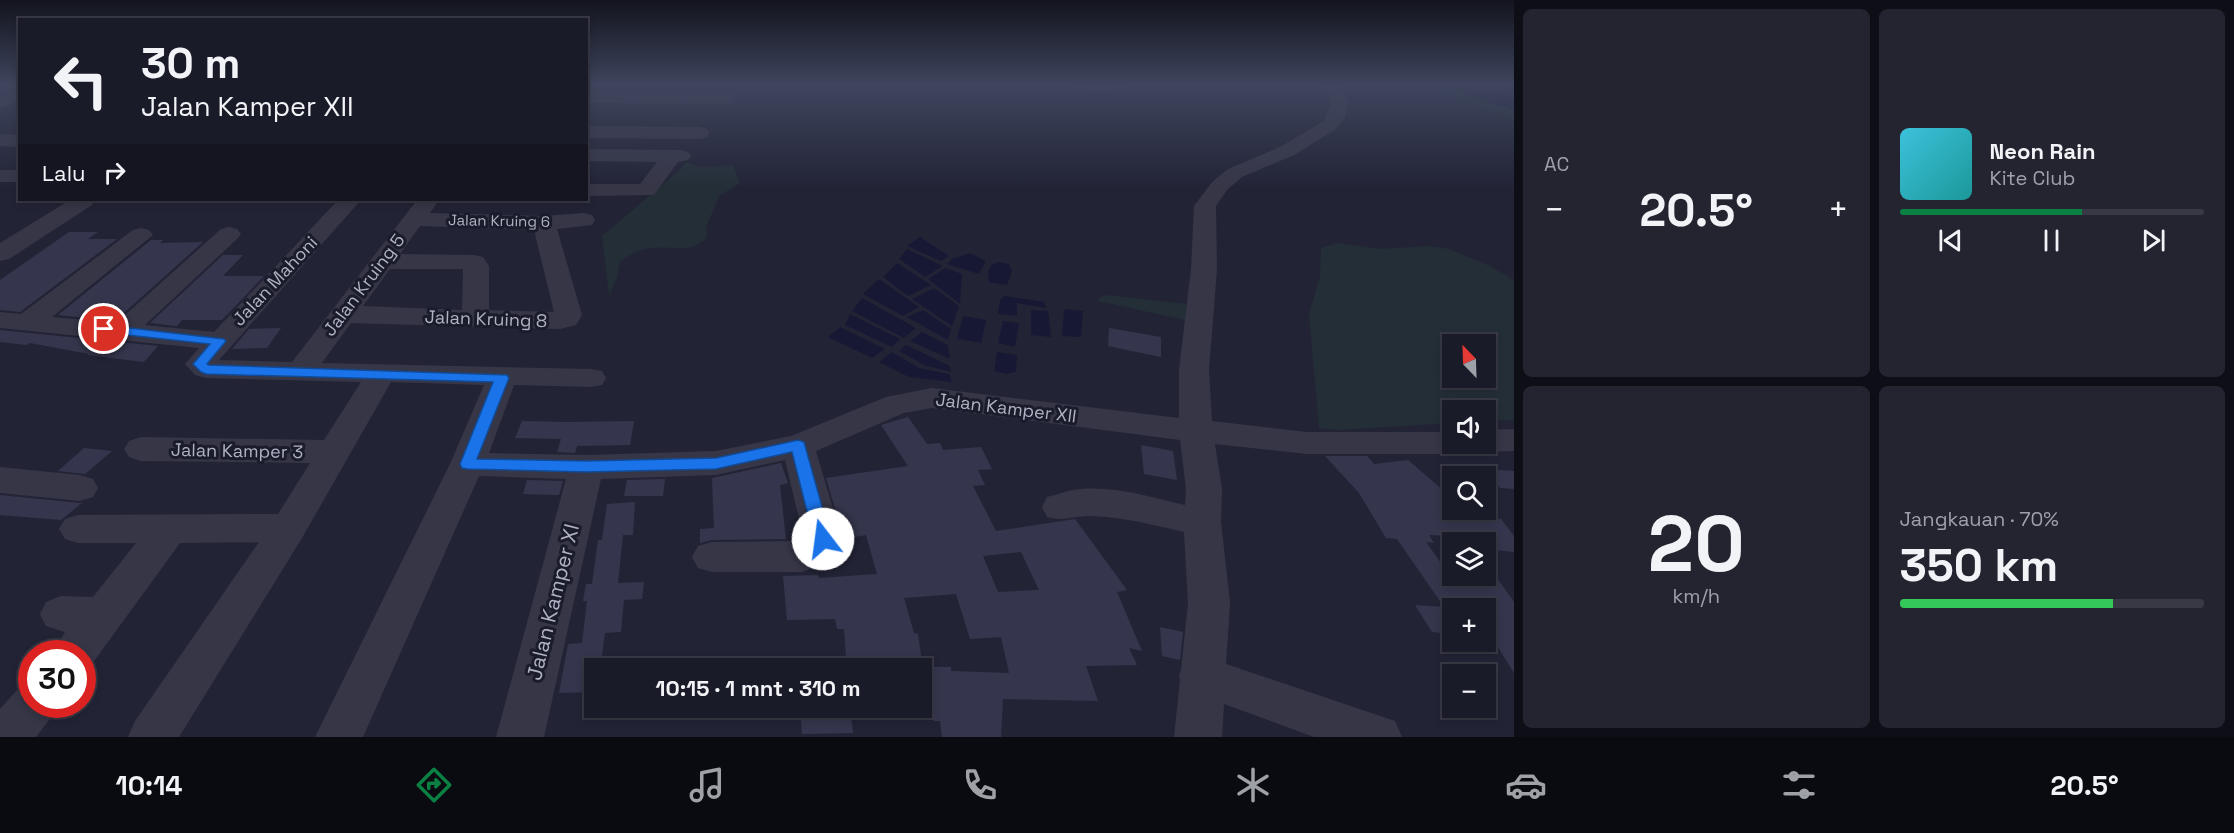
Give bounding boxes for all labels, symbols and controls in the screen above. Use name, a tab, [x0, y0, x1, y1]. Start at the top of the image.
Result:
text: 30 m	[141, 37, 240, 90]
icon: left	[42, 42, 120, 120]
text: Jalan Kamper XII	[141, 89, 354, 124]
text: Neon Rain	[1990, 137, 2096, 165]
text: AC	[1544, 151, 1569, 177]
icon: right	[98, 156, 131, 189]
text: Lalu	[42, 159, 86, 187]
text: Kite Club	[1990, 165, 2075, 191]
text: 20.5°	[1640, 182, 1753, 239]
text: −	[1544, 189, 1564, 231]
text: +	[1828, 189, 1849, 231]
street label: Jalan Kruing 6	[448, 210, 550, 231]
icon: previous	[1934, 224, 1967, 257]
icon: pause	[2035, 224, 2068, 257]
icon: next	[2137, 224, 2170, 257]
street label: Jalan Kruing 5	[318, 229, 410, 340]
street label: Jalan Mahoni	[227, 231, 322, 330]
pin	[78, 303, 129, 354]
street label: Jalan Kruing 8	[424, 305, 548, 332]
icon: arrive	[87, 312, 120, 345]
north arrow	[1442, 334, 1496, 388]
map controls	[1442, 334, 1496, 718]
street label: Jalan Kamper XII	[934, 387, 1078, 428]
button: sound	[1442, 400, 1496, 454]
street label: Jalan Kamper 3	[171, 438, 303, 463]
button: search	[1442, 466, 1496, 520]
text: 20	[1648, 494, 1745, 594]
text: Jangkauan · 70%	[1900, 506, 2059, 532]
position arrow	[791, 507, 855, 571]
street label: Jalan Kamper XI	[520, 521, 585, 683]
button: layers	[1442, 532, 1496, 586]
text: 350 km	[1900, 537, 2058, 594]
text: km/h	[1672, 583, 1720, 609]
button: +	[1442, 598, 1496, 652]
speed limit sign: 30	[18, 640, 96, 718]
button: −	[1442, 664, 1496, 718]
text: 10:15 · 1 mnt · 310 m	[656, 674, 861, 702]
icon: directions	[413, 764, 455, 806]
icon: music	[686, 764, 728, 806]
icon: phone	[959, 764, 1001, 806]
icon: climate	[1232, 764, 1274, 806]
icon: car	[1505, 764, 1547, 806]
icon: filters	[1778, 764, 1820, 806]
text: 10:14	[115, 768, 183, 803]
text: 20.5°	[2050, 768, 2119, 803]

